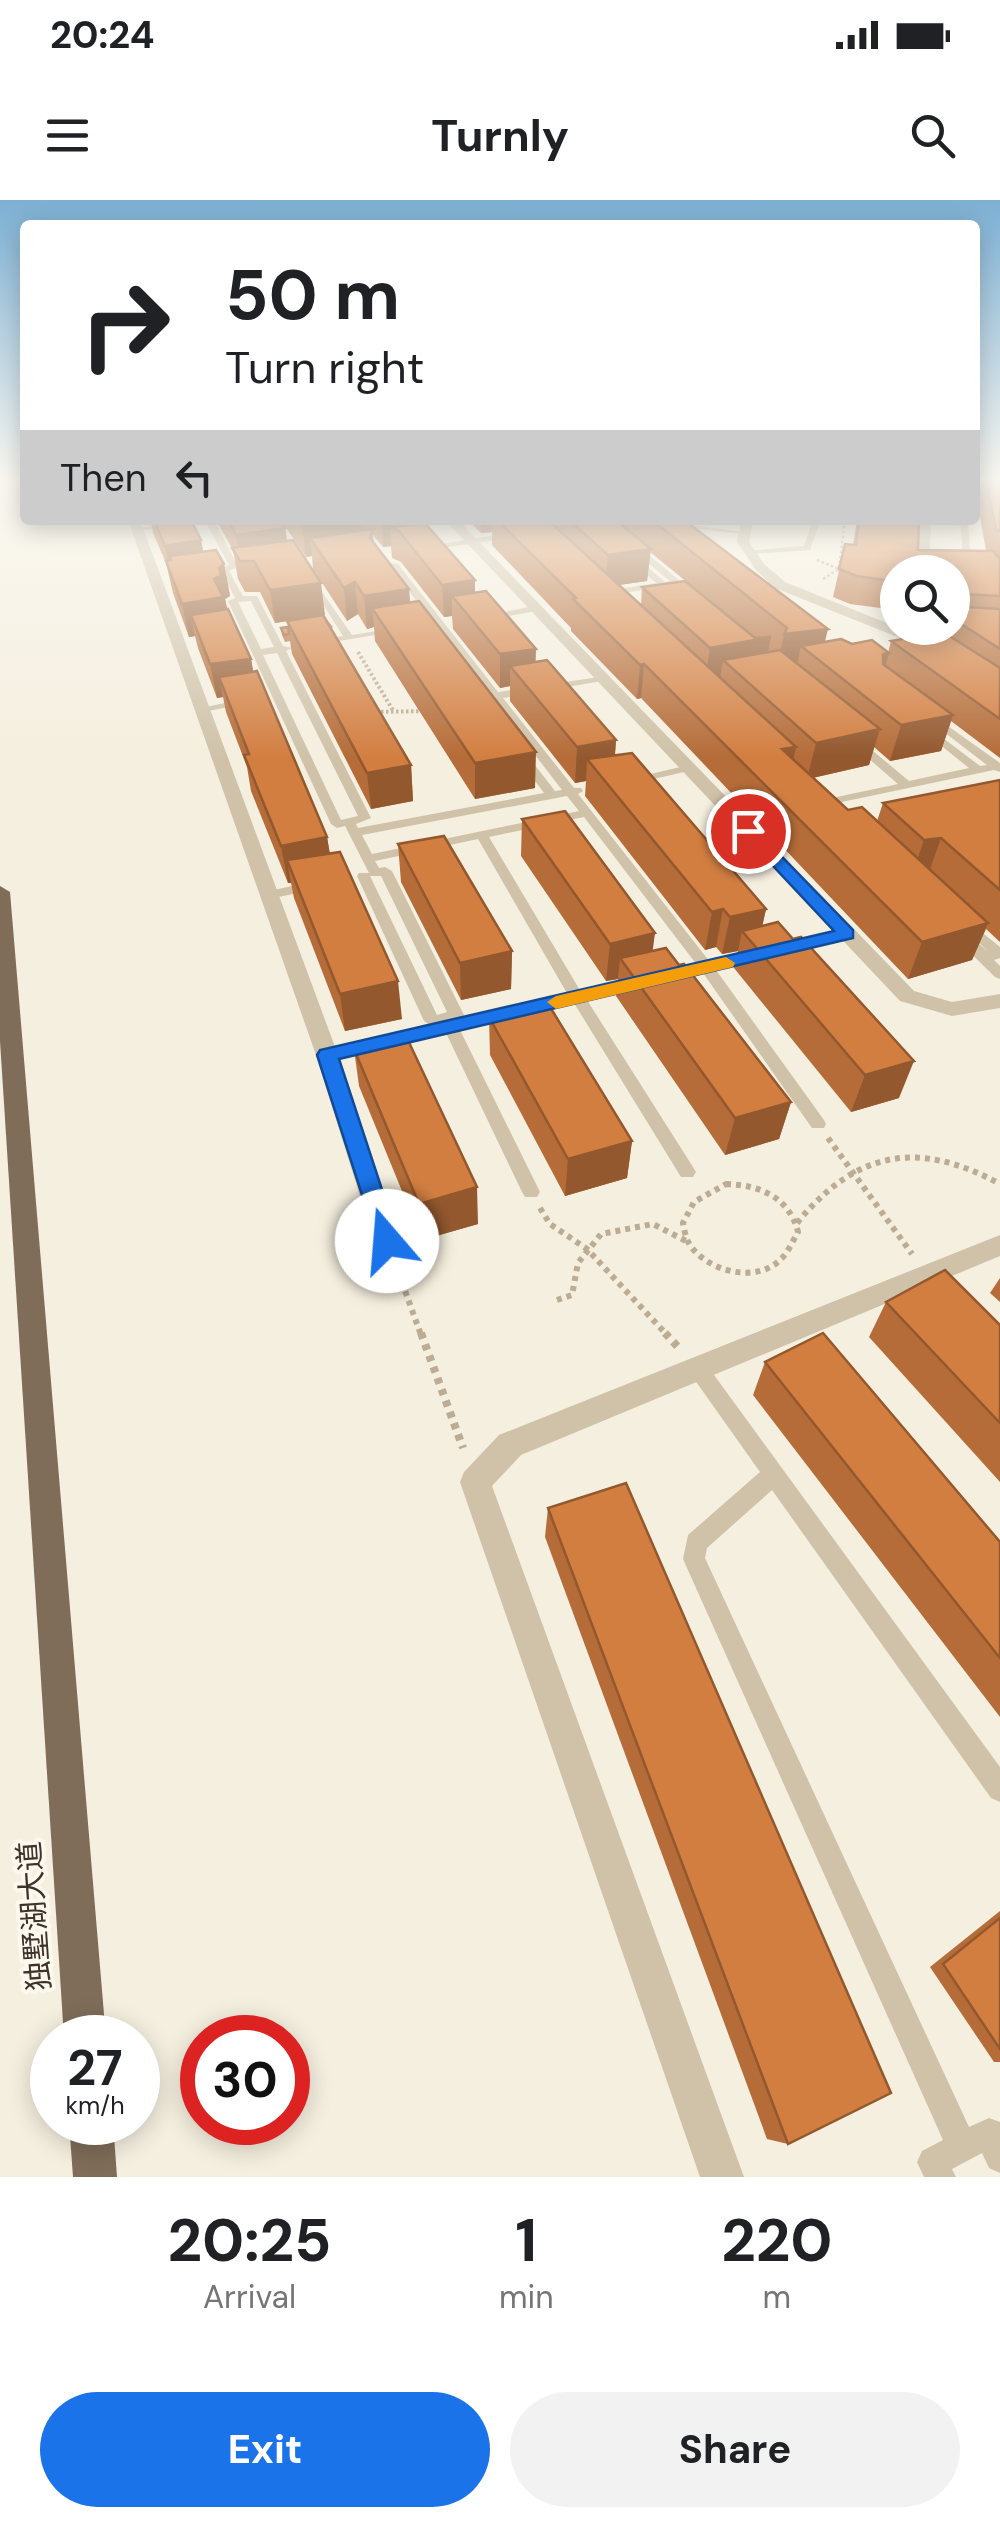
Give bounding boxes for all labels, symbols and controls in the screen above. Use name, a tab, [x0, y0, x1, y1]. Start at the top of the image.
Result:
text: 20:24	[50, 10, 155, 60]
text: Turnly	[431, 106, 569, 165]
icon: menu	[40, 108, 95, 163]
icon: search	[905, 108, 960, 163]
text: 50 m	[225, 250, 400, 341]
icon: right	[60, 260, 190, 390]
text: Turn right	[225, 338, 424, 397]
icon: left	[167, 450, 222, 505]
text: Then	[60, 453, 147, 503]
map controls	[880, 555, 970, 645]
button: search	[880, 555, 970, 645]
pin	[706, 789, 791, 874]
icon: arrive	[721, 804, 776, 859]
position arrow	[335, 1189, 439, 1293]
street label: 独墅湖大道	[9, 1840, 59, 1992]
speed limit sign: 30	[180, 2015, 310, 2145]
text: 27	[67, 2035, 123, 2101]
text: km/h	[65, 2089, 125, 2122]
text: 20:25	[168, 2201, 331, 2280]
text: 1	[515, 2201, 537, 2280]
text: 220	[721, 2201, 832, 2280]
text: Arrival	[203, 2276, 296, 2318]
text: min	[499, 2276, 554, 2318]
text: m	[763, 2276, 791, 2318]
button: Exit	[40, 2392, 490, 2507]
button: Share	[510, 2392, 960, 2507]

